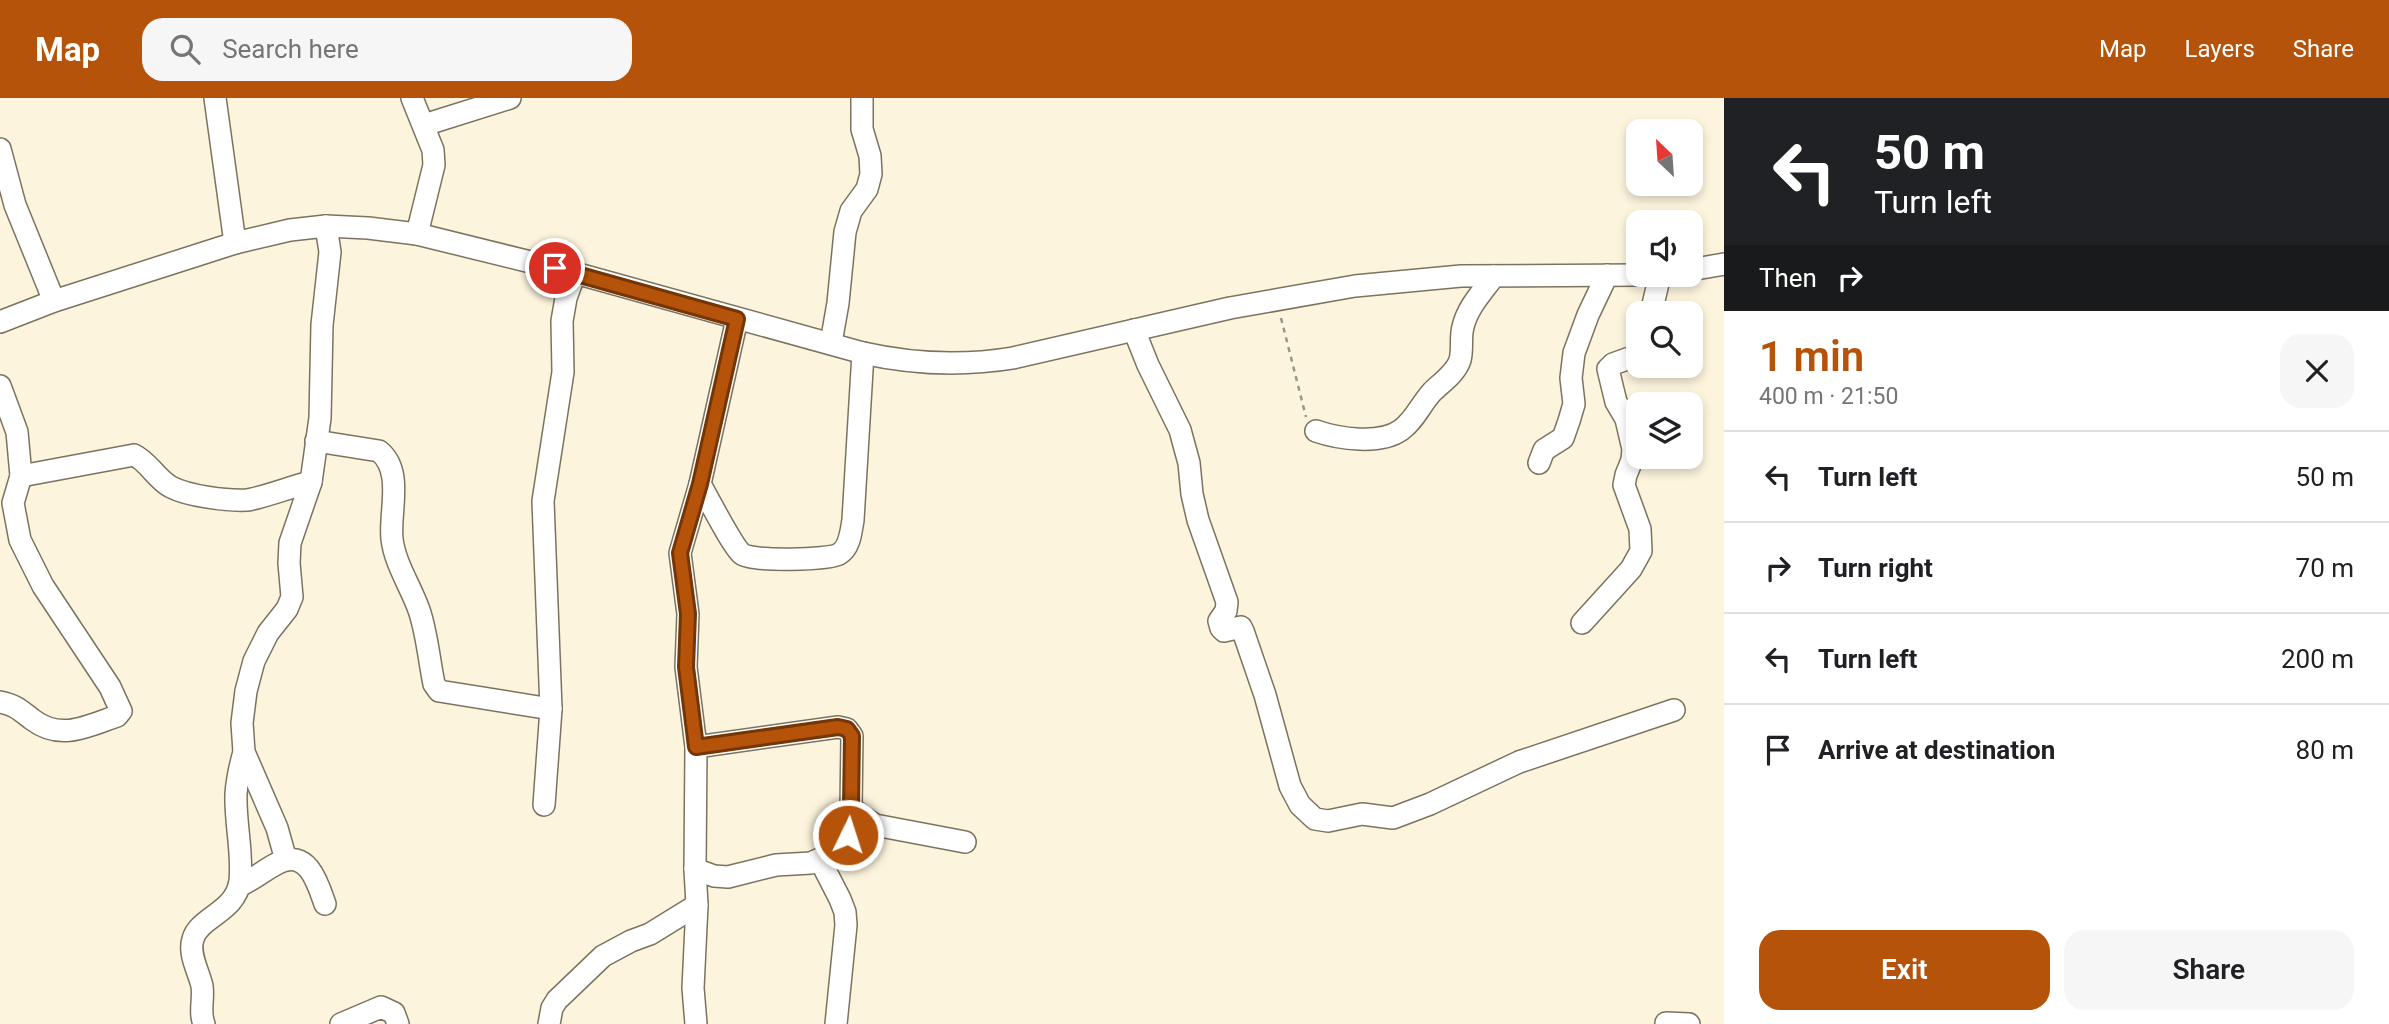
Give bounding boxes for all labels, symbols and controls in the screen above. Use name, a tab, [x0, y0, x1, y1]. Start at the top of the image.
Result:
search box	[142, 18, 632, 81]
text: Map	[35, 30, 100, 69]
icon: search	[166, 30, 204, 68]
text: Search here	[222, 34, 359, 64]
text: Map	[2099, 35, 2147, 63]
text: Layers	[2185, 35, 2255, 63]
text: Share	[2293, 35, 2354, 63]
north arrow	[1626, 119, 1703, 196]
map controls	[1626, 119, 1703, 469]
text: 50 m	[1874, 124, 1985, 181]
icon: left	[1759, 126, 1850, 217]
text: Turn left	[1874, 183, 1992, 221]
button: sound	[1626, 210, 1703, 287]
pin	[525, 238, 585, 298]
icon: arrive	[536, 249, 574, 287]
icon: right	[1831, 259, 1869, 297]
text: Then	[1759, 263, 1817, 293]
button: search	[1626, 301, 1703, 378]
text: 1 min	[1759, 332, 1864, 381]
button: close	[2280, 334, 2354, 408]
text: 400 m · 21:50	[1759, 383, 1898, 410]
button: layers	[1626, 392, 1703, 469]
icon: left	[1759, 458, 1797, 496]
text: Turn left	[1818, 462, 1917, 492]
text: 50 m	[2296, 462, 2354, 492]
icon: right	[1759, 549, 1797, 587]
text: Turn right	[1818, 553, 1933, 583]
text: 70 m	[2296, 553, 2354, 583]
icon: left	[1759, 640, 1797, 678]
text: Turn left	[1818, 644, 1917, 674]
text: 200 m	[2281, 644, 2354, 674]
icon: arrive	[1759, 731, 1797, 769]
text: Arrive at destination	[1818, 735, 2055, 765]
text: 80 m	[2296, 735, 2354, 765]
position arrow	[811, 798, 885, 872]
button: Exit	[1759, 930, 2050, 1010]
button: Share	[2064, 930, 2354, 1010]

